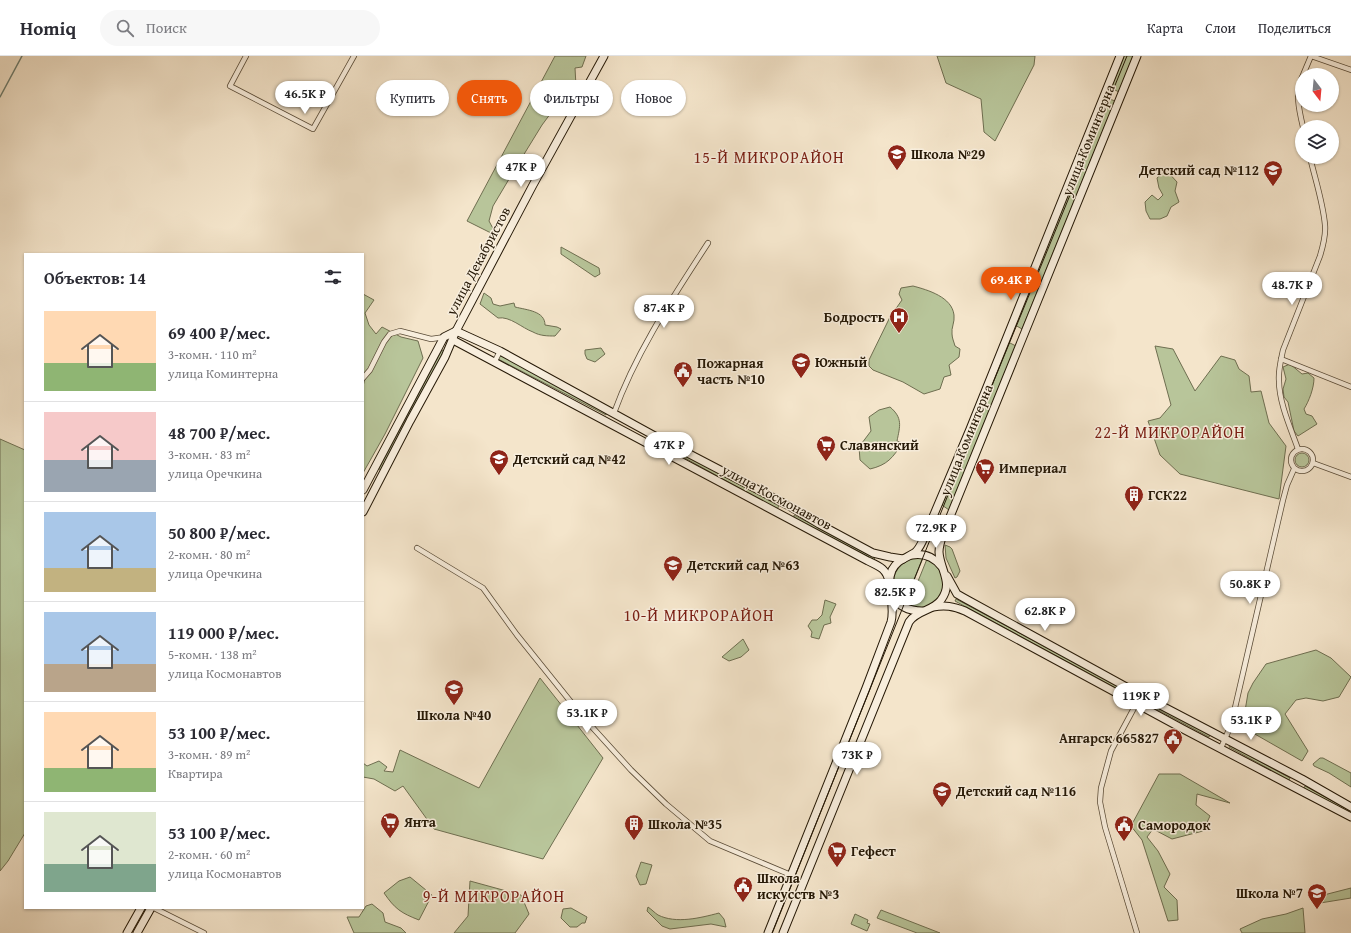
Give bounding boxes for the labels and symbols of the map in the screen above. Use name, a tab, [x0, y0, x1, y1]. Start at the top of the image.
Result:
north arrow	[1295, 68, 1339, 112]
pin: 46.5K ₽	[268, 81, 342, 115]
street label: улица Коминтерна	[1056, 81, 1120, 200]
school or university icon: Школа №29	[886, 143, 908, 171]
place label: Школа №29	[911, 144, 985, 164]
district label: 15-Й МИКРОРАЙОН	[693, 145, 845, 169]
pin: 47K ₽	[493, 154, 549, 188]
school or university icon: Детский сад №112	[1262, 159, 1284, 187]
place label: Детский сад №112	[1138, 160, 1259, 180]
street label: улица Декабристов	[440, 203, 515, 320]
pin: 69.4K ₽	[974, 267, 1048, 301]
pin: 48.7K ₽	[1255, 272, 1329, 306]
pin: 87.4K ₽	[627, 295, 701, 329]
hospital icon: Бодрость	[888, 306, 910, 334]
place label: Бодрость	[824, 307, 885, 327]
school or university icon: Южный	[790, 351, 812, 379]
place label: Южный	[815, 352, 867, 372]
place label: Пожарная часть №10	[697, 353, 765, 389]
public building icon: Пожарная часть №10	[672, 360, 694, 388]
street label: улица Коминтерна	[934, 381, 998, 500]
district label: 22-Й МИКРОРАЙОН	[1094, 420, 1246, 444]
pin: 47K ₽	[641, 432, 697, 466]
supermarket icon: Славянский	[815, 434, 837, 462]
place label: Славянский	[840, 435, 919, 455]
school or university icon: Детский сад №42	[488, 448, 510, 476]
place label: Детский сад №42	[512, 449, 626, 469]
supermarket icon: Империал	[974, 457, 996, 485]
place label: Империал	[999, 458, 1067, 478]
street label: улица Космонавтов	[717, 459, 836, 535]
building icon: ГСК22	[1123, 484, 1145, 512]
place label: ГСК22	[1148, 485, 1187, 505]
pin: 72.9K ₽	[899, 515, 973, 549]
school or university icon: Детский сад №63	[662, 554, 684, 582]
place label: Детский сад №63	[686, 555, 800, 575]
pin: 50.8K ₽	[1213, 571, 1287, 605]
pin: 82.5K ₽	[858, 579, 932, 613]
pin: 62.8K ₽	[1008, 598, 1082, 632]
district label: 10-Й МИКРОРАЙОН	[623, 603, 775, 627]
school or university icon: Школа №40	[443, 678, 465, 706]
pin: 119K ₽	[1108, 683, 1174, 717]
pin: 53.1K ₽	[550, 700, 624, 734]
place label: Школа №40	[417, 705, 491, 725]
pin: 53.1K ₽	[1214, 707, 1288, 741]
public building icon: Ангарск 665827	[1162, 727, 1184, 755]
place label: Ангарск 665827	[1059, 728, 1159, 748]
pin: 73K ₽	[829, 742, 885, 776]
school or university icon: Детский сад №116	[931, 780, 953, 808]
place label: Детский сад №116	[955, 781, 1076, 801]
supermarket icon: Янта	[379, 811, 401, 839]
place label: Янта	[403, 812, 437, 832]
building icon: Школа №35	[623, 813, 645, 841]
place label: Школа №35	[648, 814, 722, 834]
public building icon: Самородок	[1113, 814, 1135, 842]
place label: Самородок	[1138, 815, 1212, 835]
supermarket icon: Гефест	[826, 840, 848, 868]
place label: Гефест	[851, 841, 896, 861]
place label: Школа искусств №3	[757, 868, 839, 904]
public building icon: Школа искусств №3	[732, 875, 754, 903]
school or university icon: Школа №7	[1306, 882, 1328, 910]
place label: Школа №7	[1236, 883, 1303, 903]
district label: 9-Й МИКРОРАЙОН	[423, 884, 565, 908]

